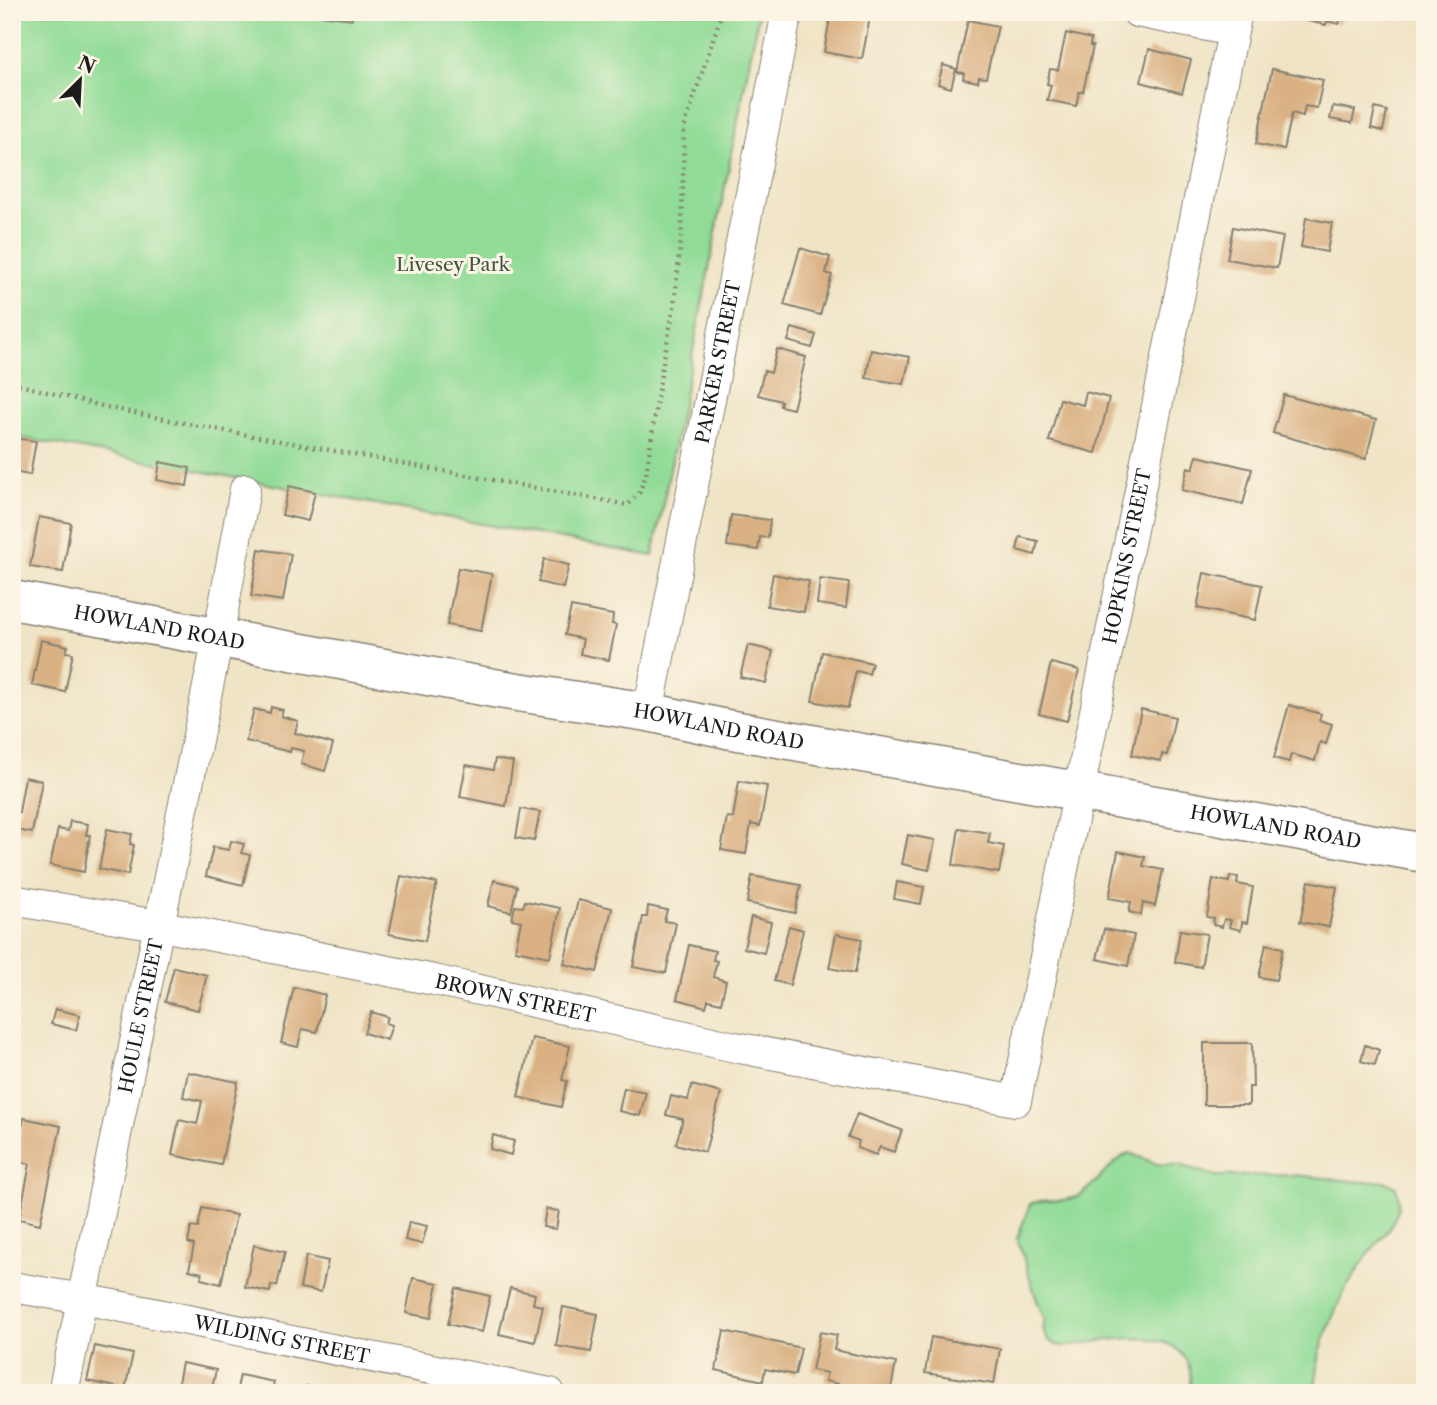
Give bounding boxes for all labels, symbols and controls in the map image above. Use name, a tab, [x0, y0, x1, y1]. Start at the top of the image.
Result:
north arrow	[46, 46, 116, 116]
text: N	[74, 51, 99, 79]
park label: Livesey Park	[396, 253, 511, 276]
street label: PARKER STREET	[691, 278, 746, 445]
street label: HOPKINS STREET	[1098, 466, 1156, 646]
street label: HOWLAND ROAD	[72, 601, 247, 654]
street label: HOWLAND ROAD	[632, 699, 806, 754]
street label: HOWLAND ROAD	[1188, 801, 1363, 853]
street label: HOULE STREET	[114, 936, 168, 1095]
street label: BROWN STREET	[433, 970, 598, 1028]
street label: WILDING STREET	[191, 1310, 372, 1369]

